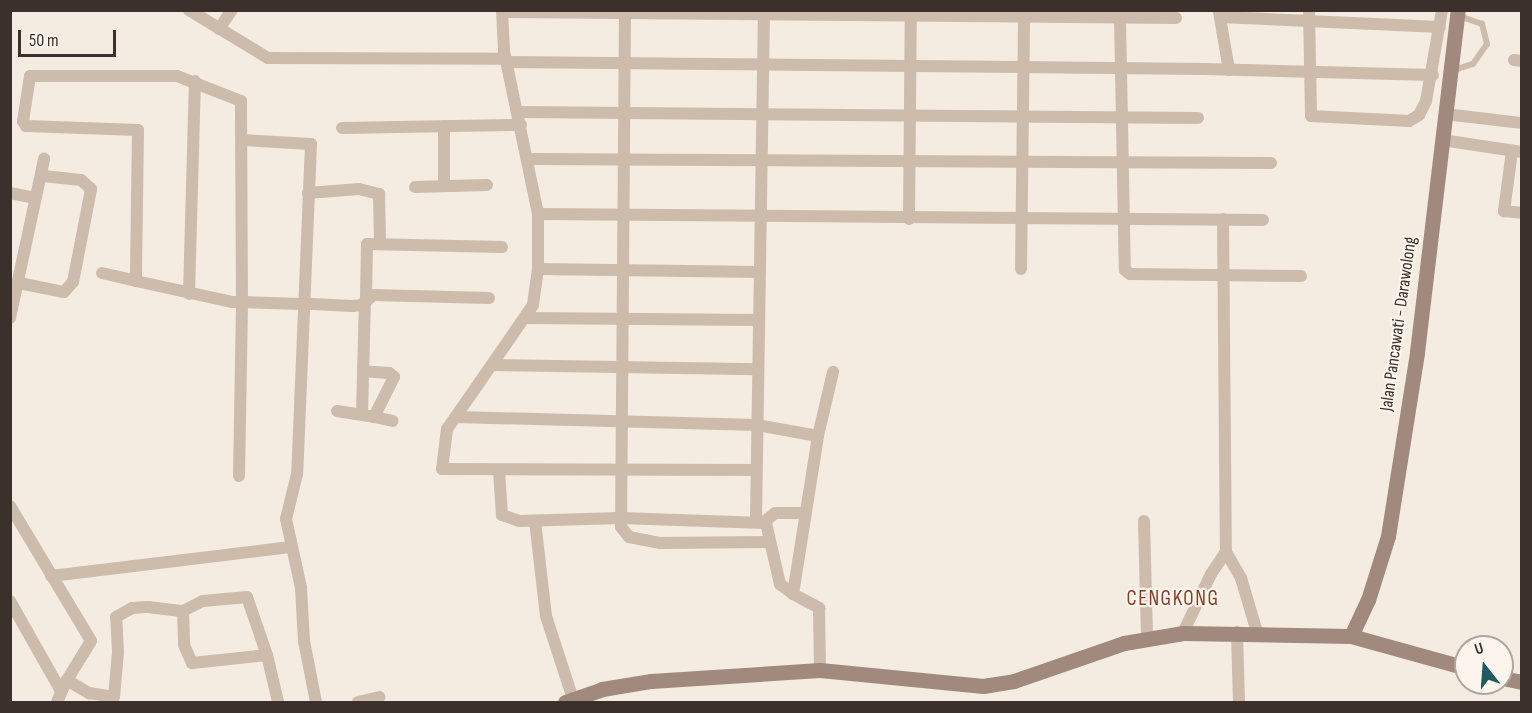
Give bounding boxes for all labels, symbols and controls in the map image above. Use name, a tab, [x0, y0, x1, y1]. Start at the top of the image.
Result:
scale bar	[21, 18, 118, 56]
text: 50 m	[29, 30, 59, 51]
street label: Jalan Pancawati - Darawolong	[1376, 235, 1422, 413]
district label: CENGKONG	[1127, 586, 1219, 612]
north arrow	[1454, 635, 1514, 695]
text: U	[1472, 639, 1486, 660]

